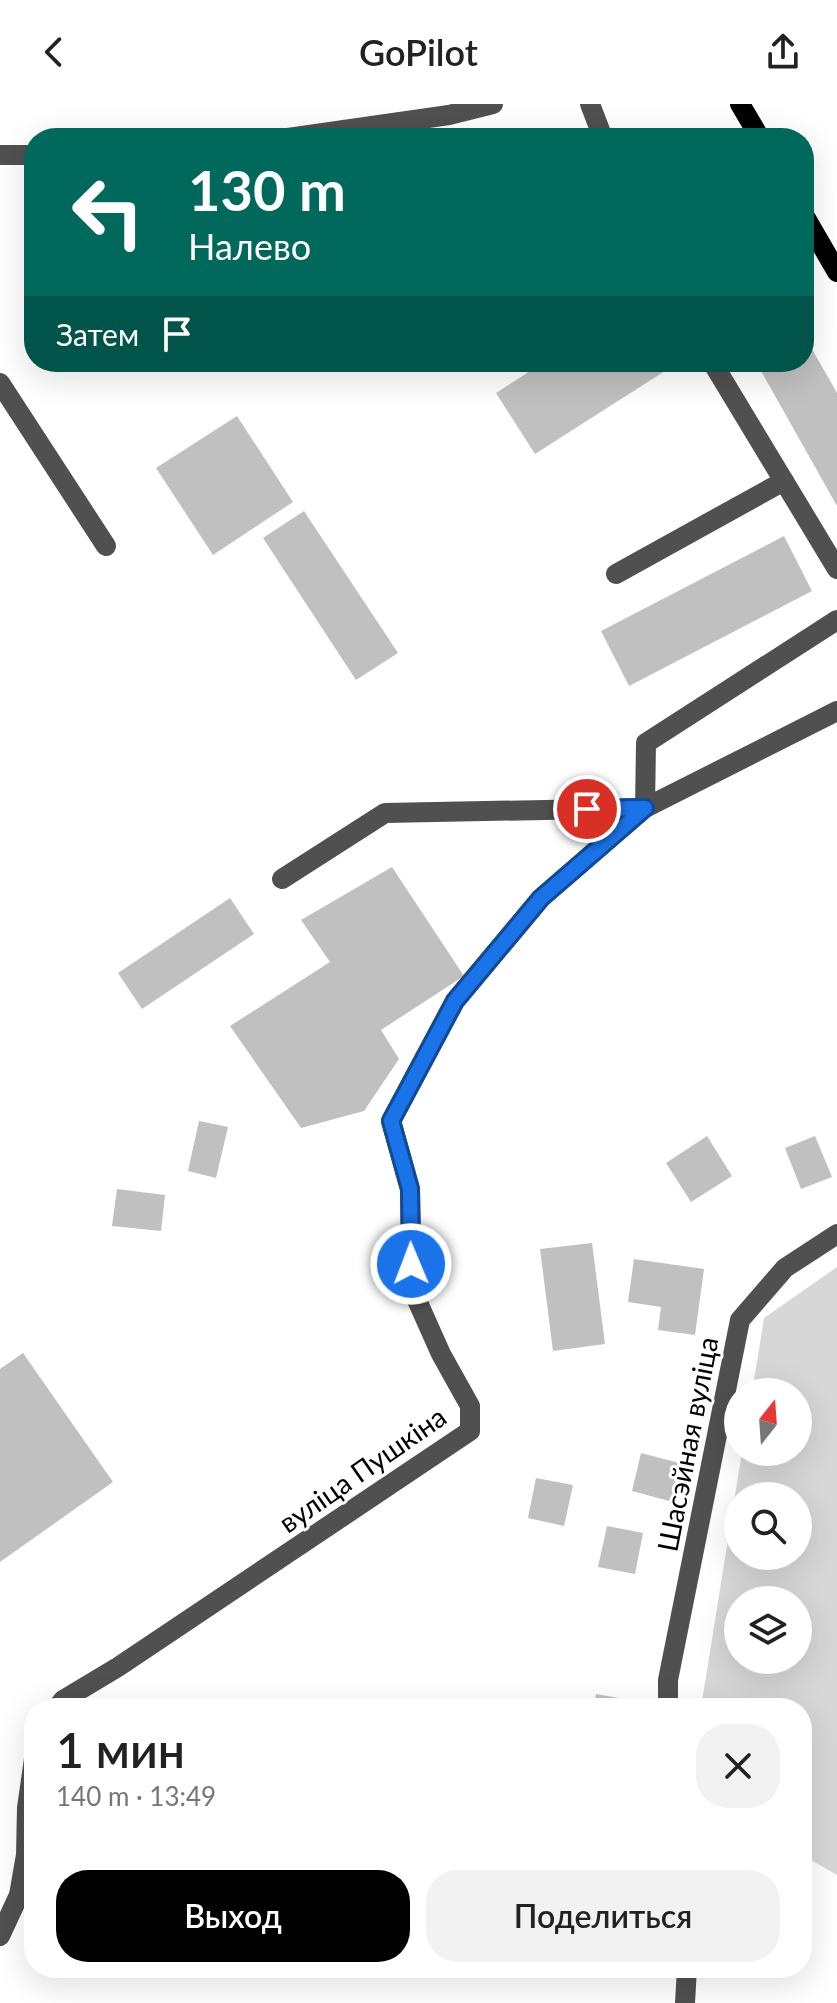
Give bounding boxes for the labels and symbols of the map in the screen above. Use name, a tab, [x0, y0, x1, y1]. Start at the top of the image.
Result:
pin	[553, 775, 621, 843]
position arrow	[369, 1222, 453, 1306]
street label: Шасэйная вуліца	[650, 1334, 724, 1554]
north arrow	[724, 1378, 812, 1466]
street label: вуліца Пушкіна	[272, 1399, 452, 1539]

